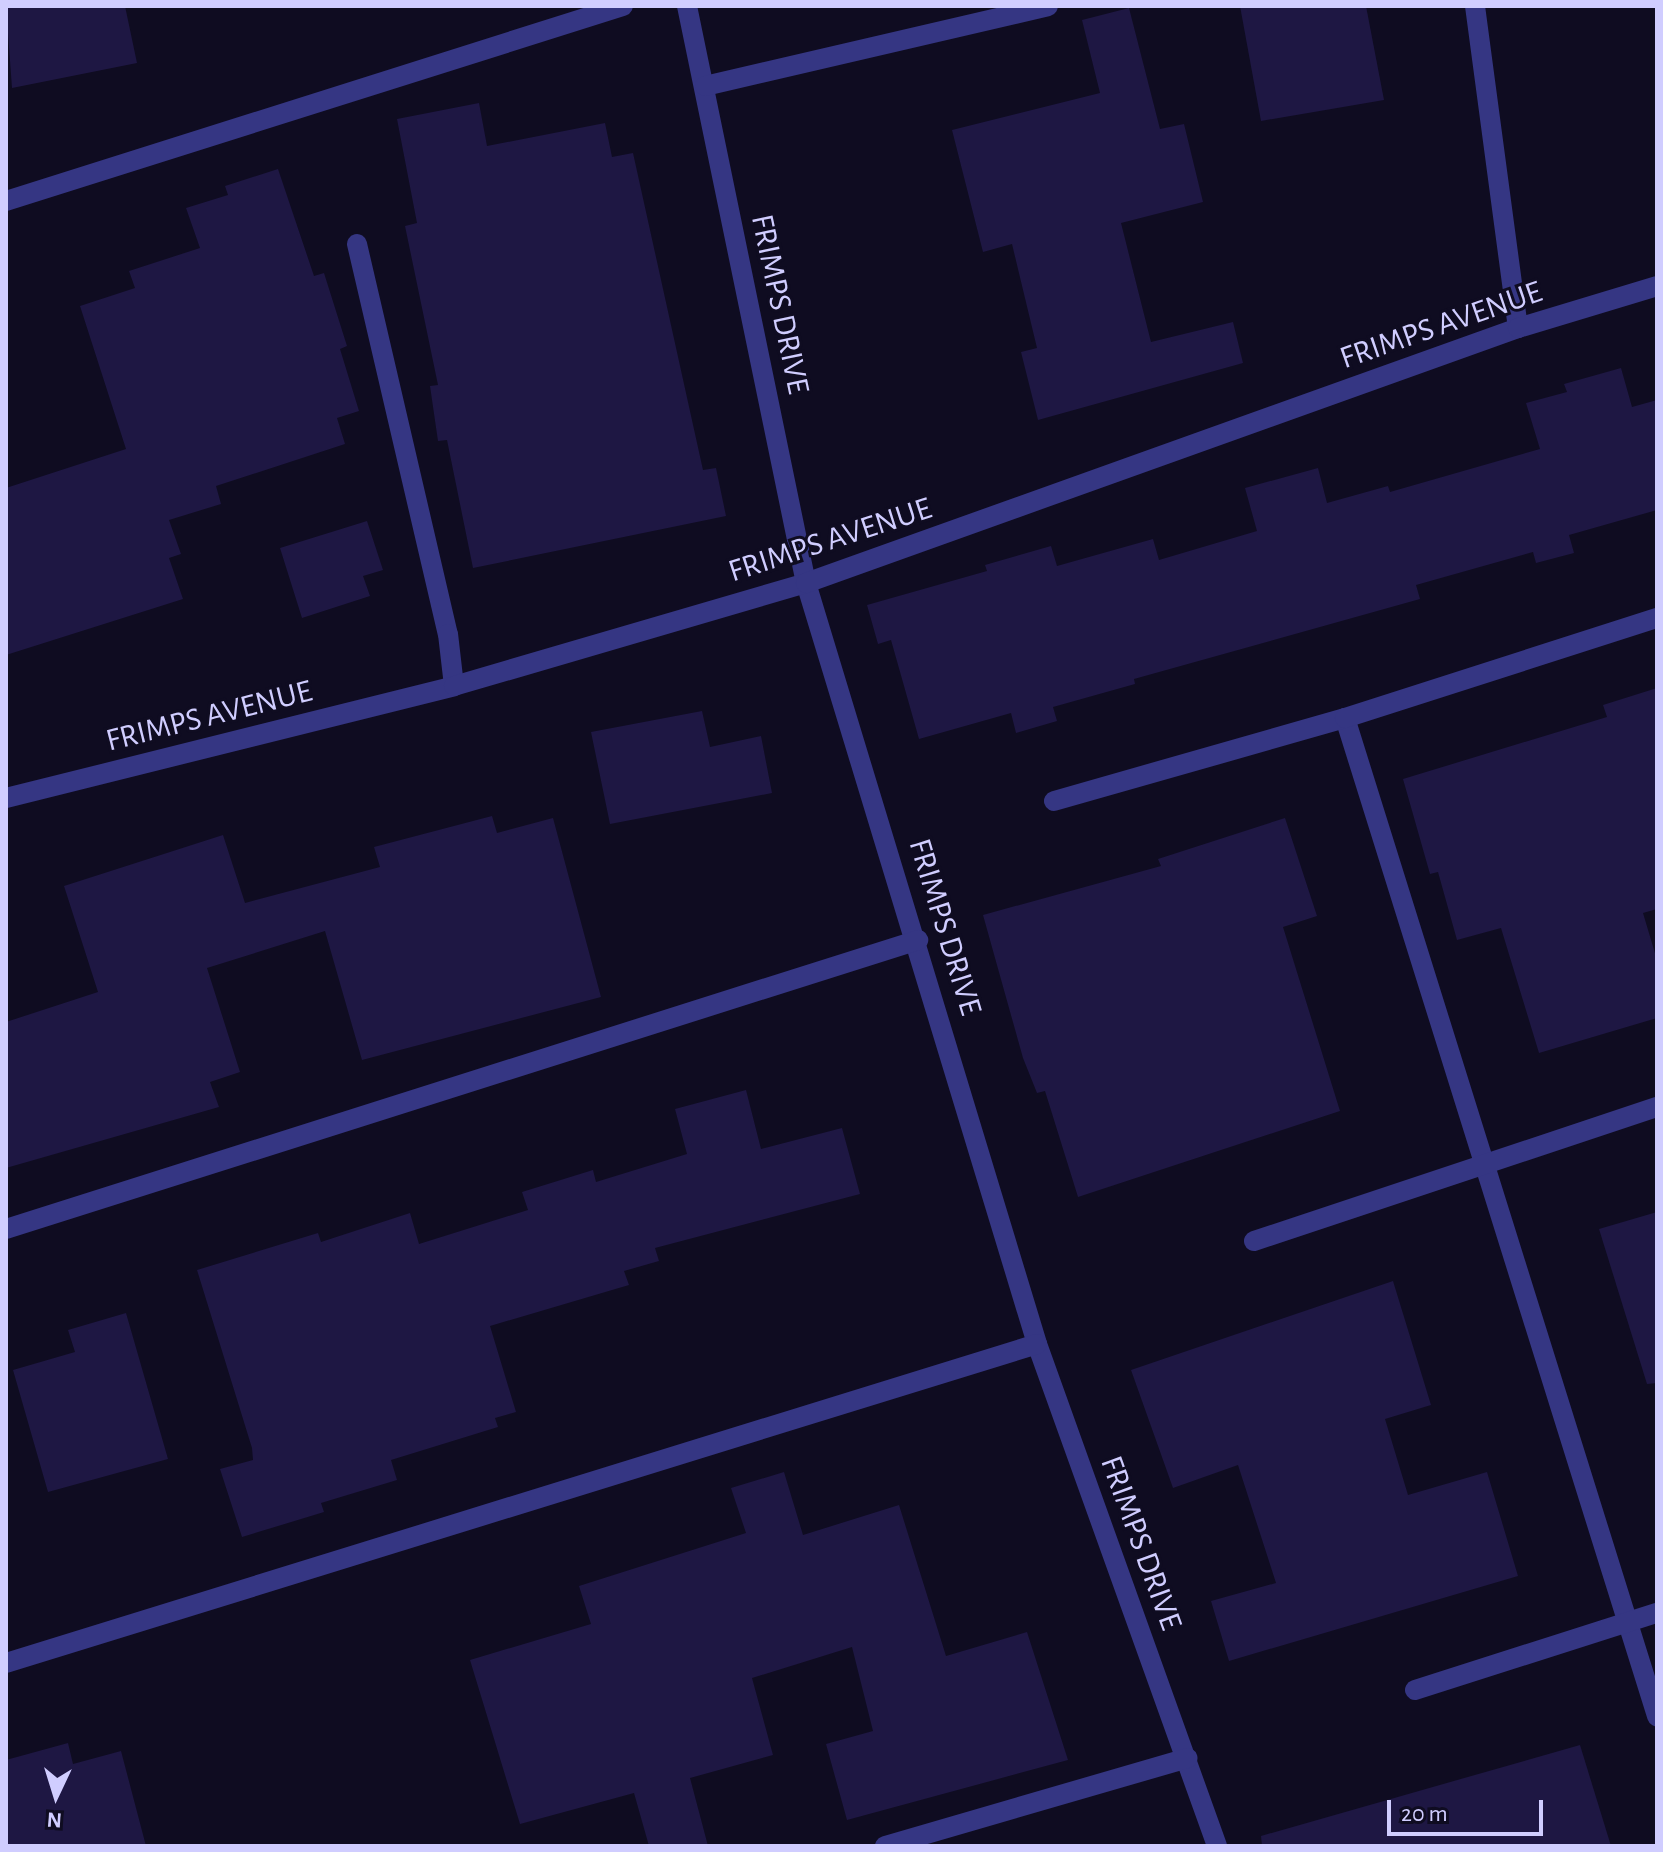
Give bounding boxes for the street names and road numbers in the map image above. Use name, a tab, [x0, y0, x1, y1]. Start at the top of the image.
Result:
street label: FRIMPS DRIVE	[742, 211, 818, 397]
street label: FRIMPS AVENUE	[1335, 272, 1547, 378]
street label: FRIMPS AVENUE	[724, 489, 936, 591]
street label: FRIMPS AVENUE	[102, 672, 316, 760]
street label: FRIMPS DRIVE	[900, 834, 990, 1020]
street label: FRIMPS DRIVE	[1092, 1451, 1190, 1635]

